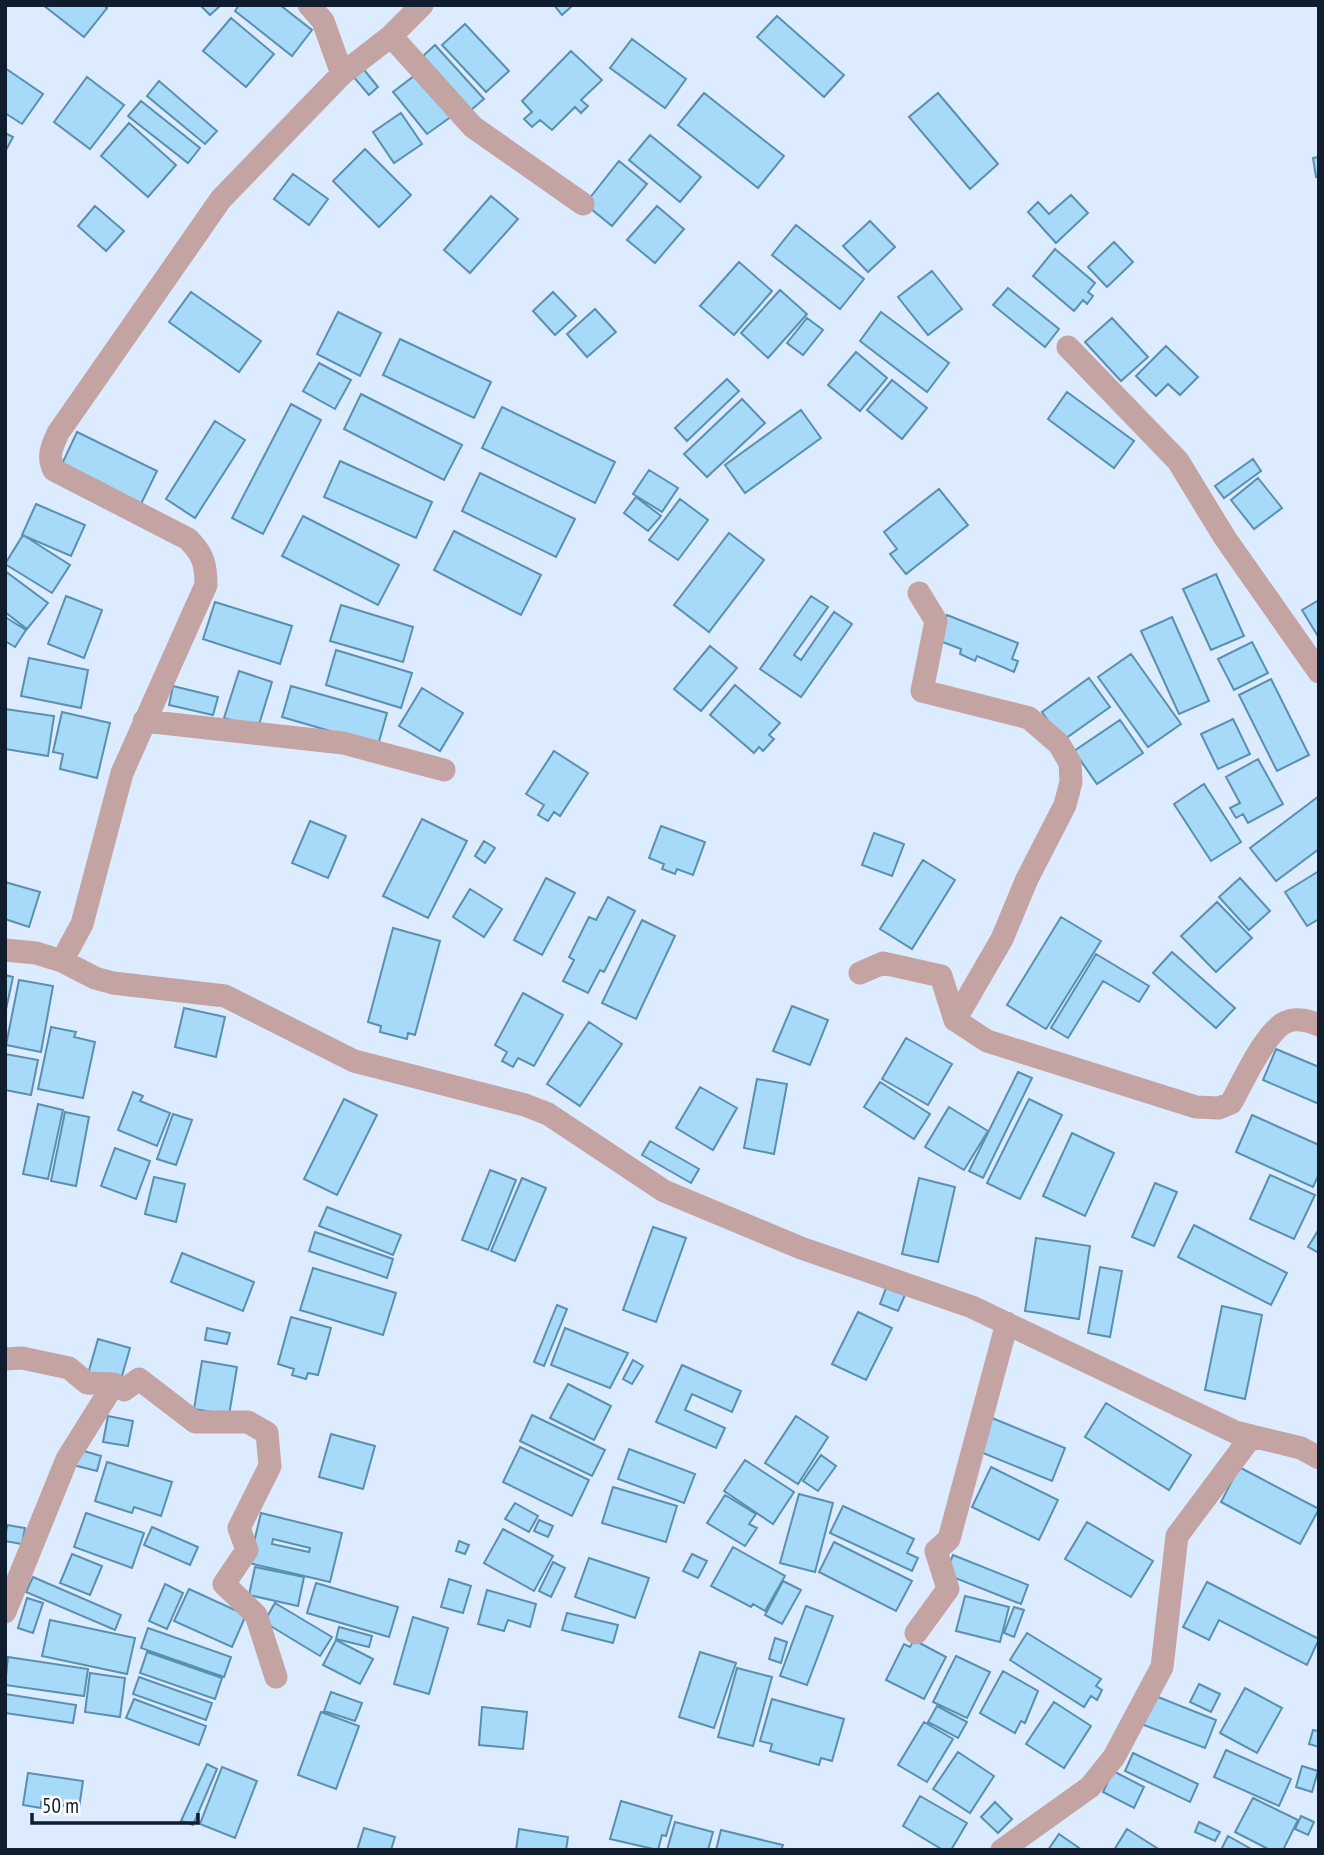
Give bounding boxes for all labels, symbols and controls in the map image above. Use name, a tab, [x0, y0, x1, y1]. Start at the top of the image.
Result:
scale bar	[32, 1782, 198, 1826]
text: 50 m	[42, 1792, 79, 1819]

